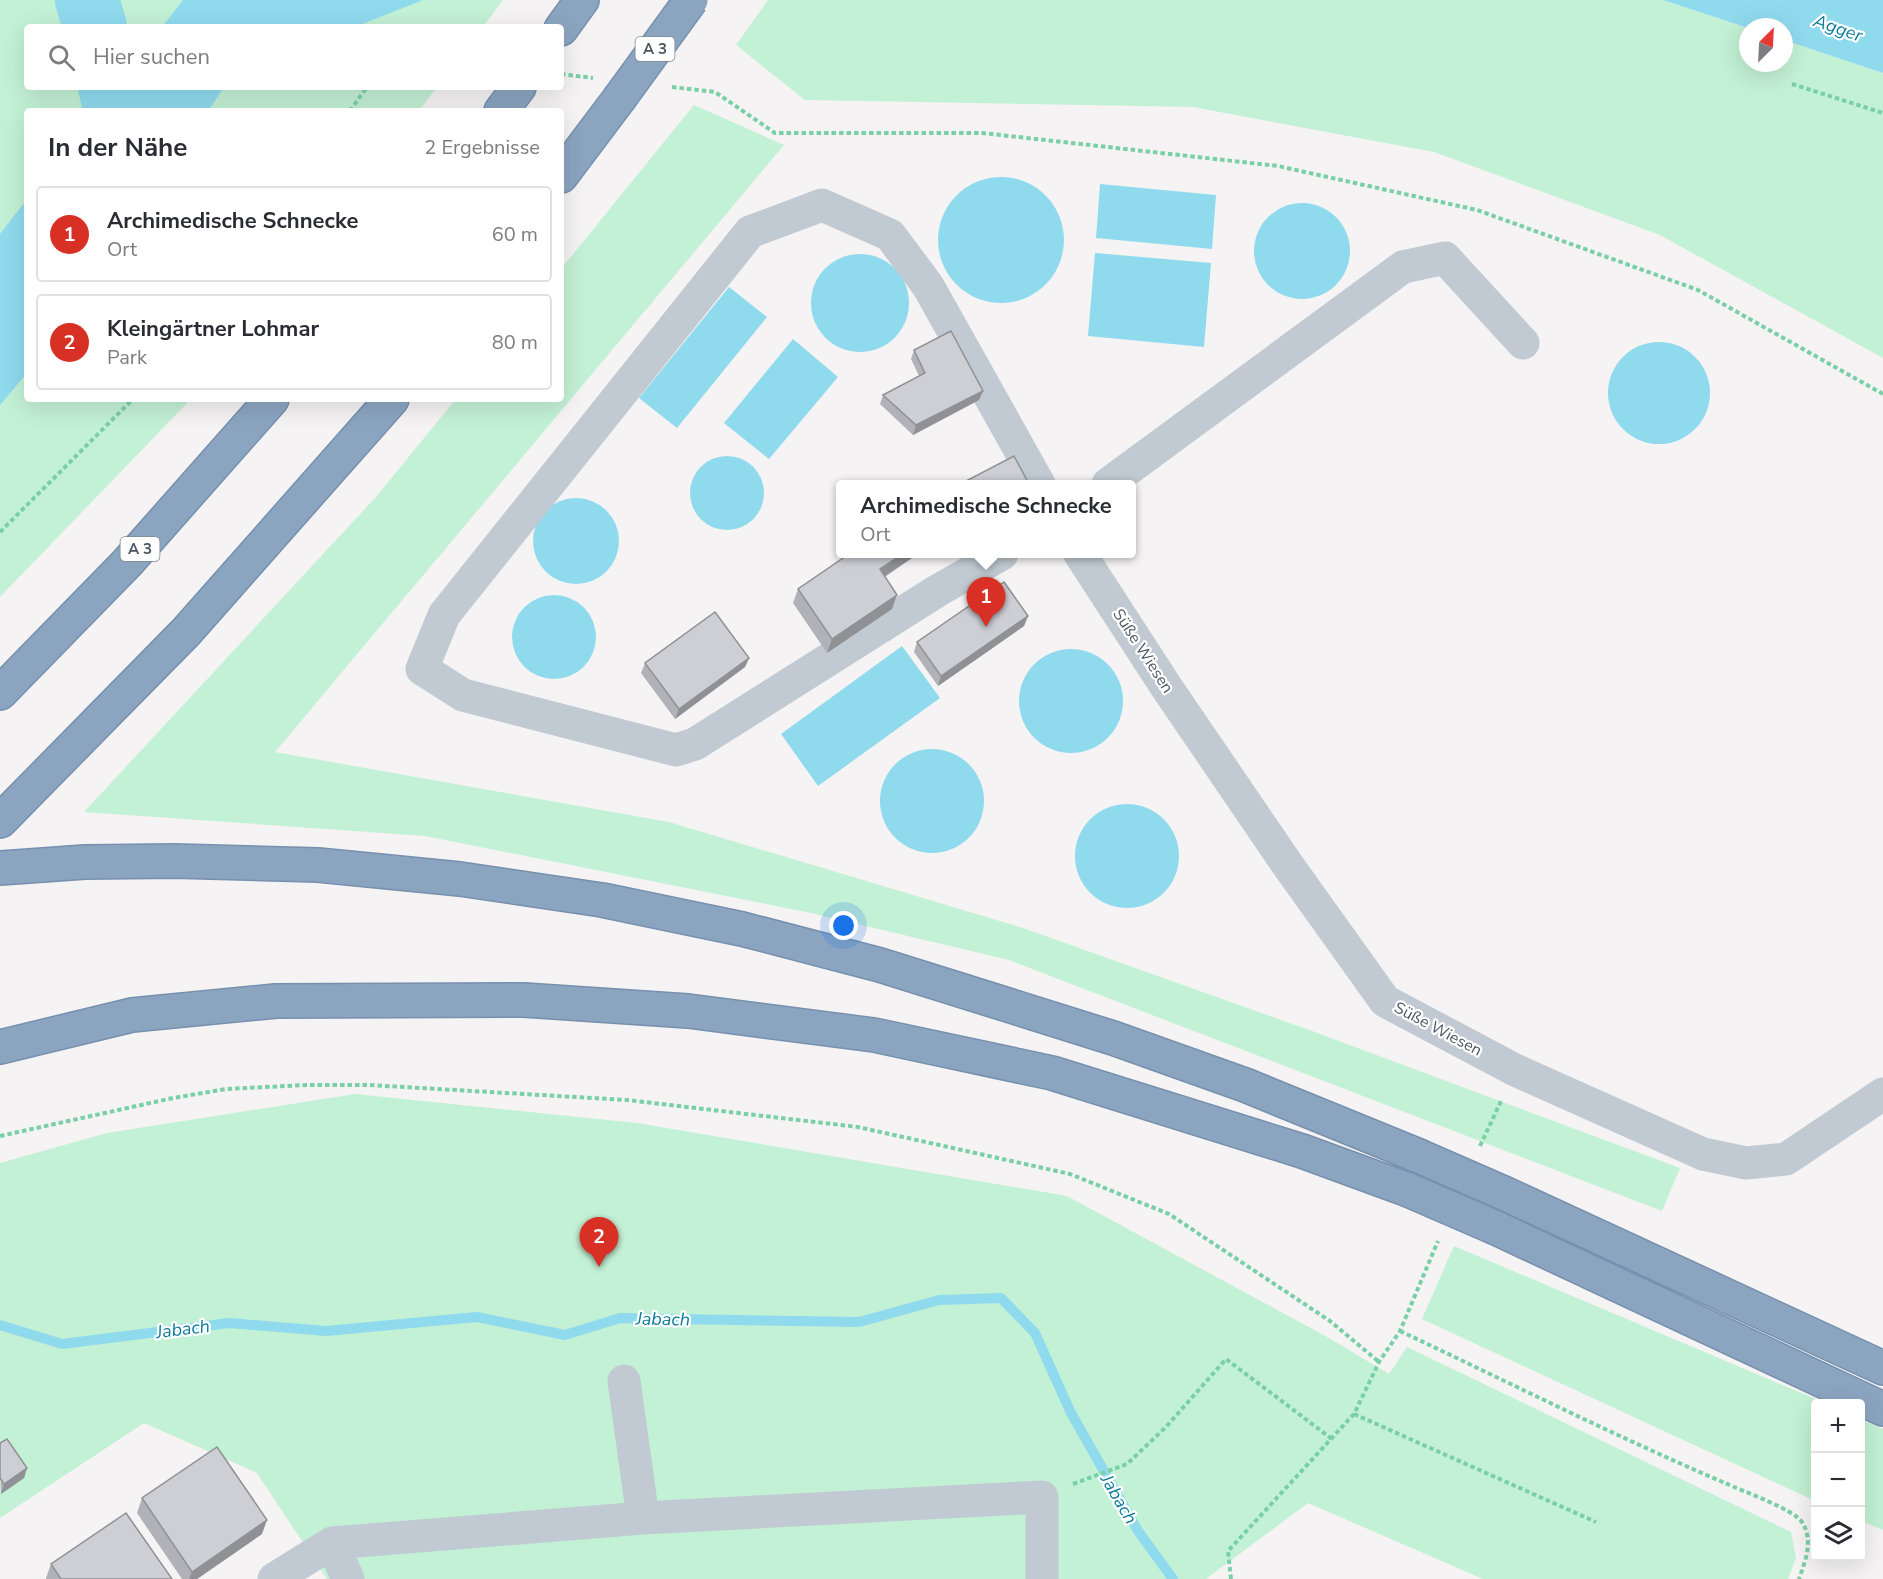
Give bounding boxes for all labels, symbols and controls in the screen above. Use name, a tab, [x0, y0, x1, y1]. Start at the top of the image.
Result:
water label: Agger	[1809, 8, 1866, 48]
north arrow	[1739, 18, 1793, 72]
search box	[24, 24, 564, 90]
road number: A 3	[636, 37, 674, 61]
icon: search	[45, 41, 78, 74]
text: Hier suchen	[93, 42, 210, 72]
text: In der Nähe	[48, 130, 187, 165]
text: 2 Ergebnisse	[424, 134, 540, 161]
text: Archimedische Schnecke	[107, 206, 358, 236]
text: 1	[64, 221, 76, 248]
text: 60 m	[492, 221, 538, 248]
text: Ort	[107, 236, 137, 263]
text: Kleingärtner Lohmar	[107, 314, 319, 344]
text: 2	[64, 329, 76, 356]
text: 80 m	[492, 329, 538, 356]
text: Park	[107, 344, 147, 371]
popup	[836, 480, 1136, 558]
text: Archimedische Schnecke	[860, 491, 1112, 521]
text: Ort	[860, 521, 890, 548]
road number: A 3	[120, 537, 160, 561]
pin: 1	[966, 578, 1006, 627]
street label: Süße Wiesen	[1108, 605, 1178, 697]
your location	[829, 911, 858, 940]
street label: Süße Wiesen	[1390, 997, 1486, 1061]
pin: 2	[580, 1218, 618, 1267]
water label: Jabach	[635, 1307, 690, 1331]
water label: Jabach	[154, 1314, 211, 1344]
map controls	[1811, 1399, 1865, 1561]
button: +	[1811, 1399, 1865, 1453]
button: −	[1811, 1453, 1865, 1507]
water label: Jabach	[1095, 1469, 1143, 1528]
button: layers	[1811, 1507, 1865, 1561]

